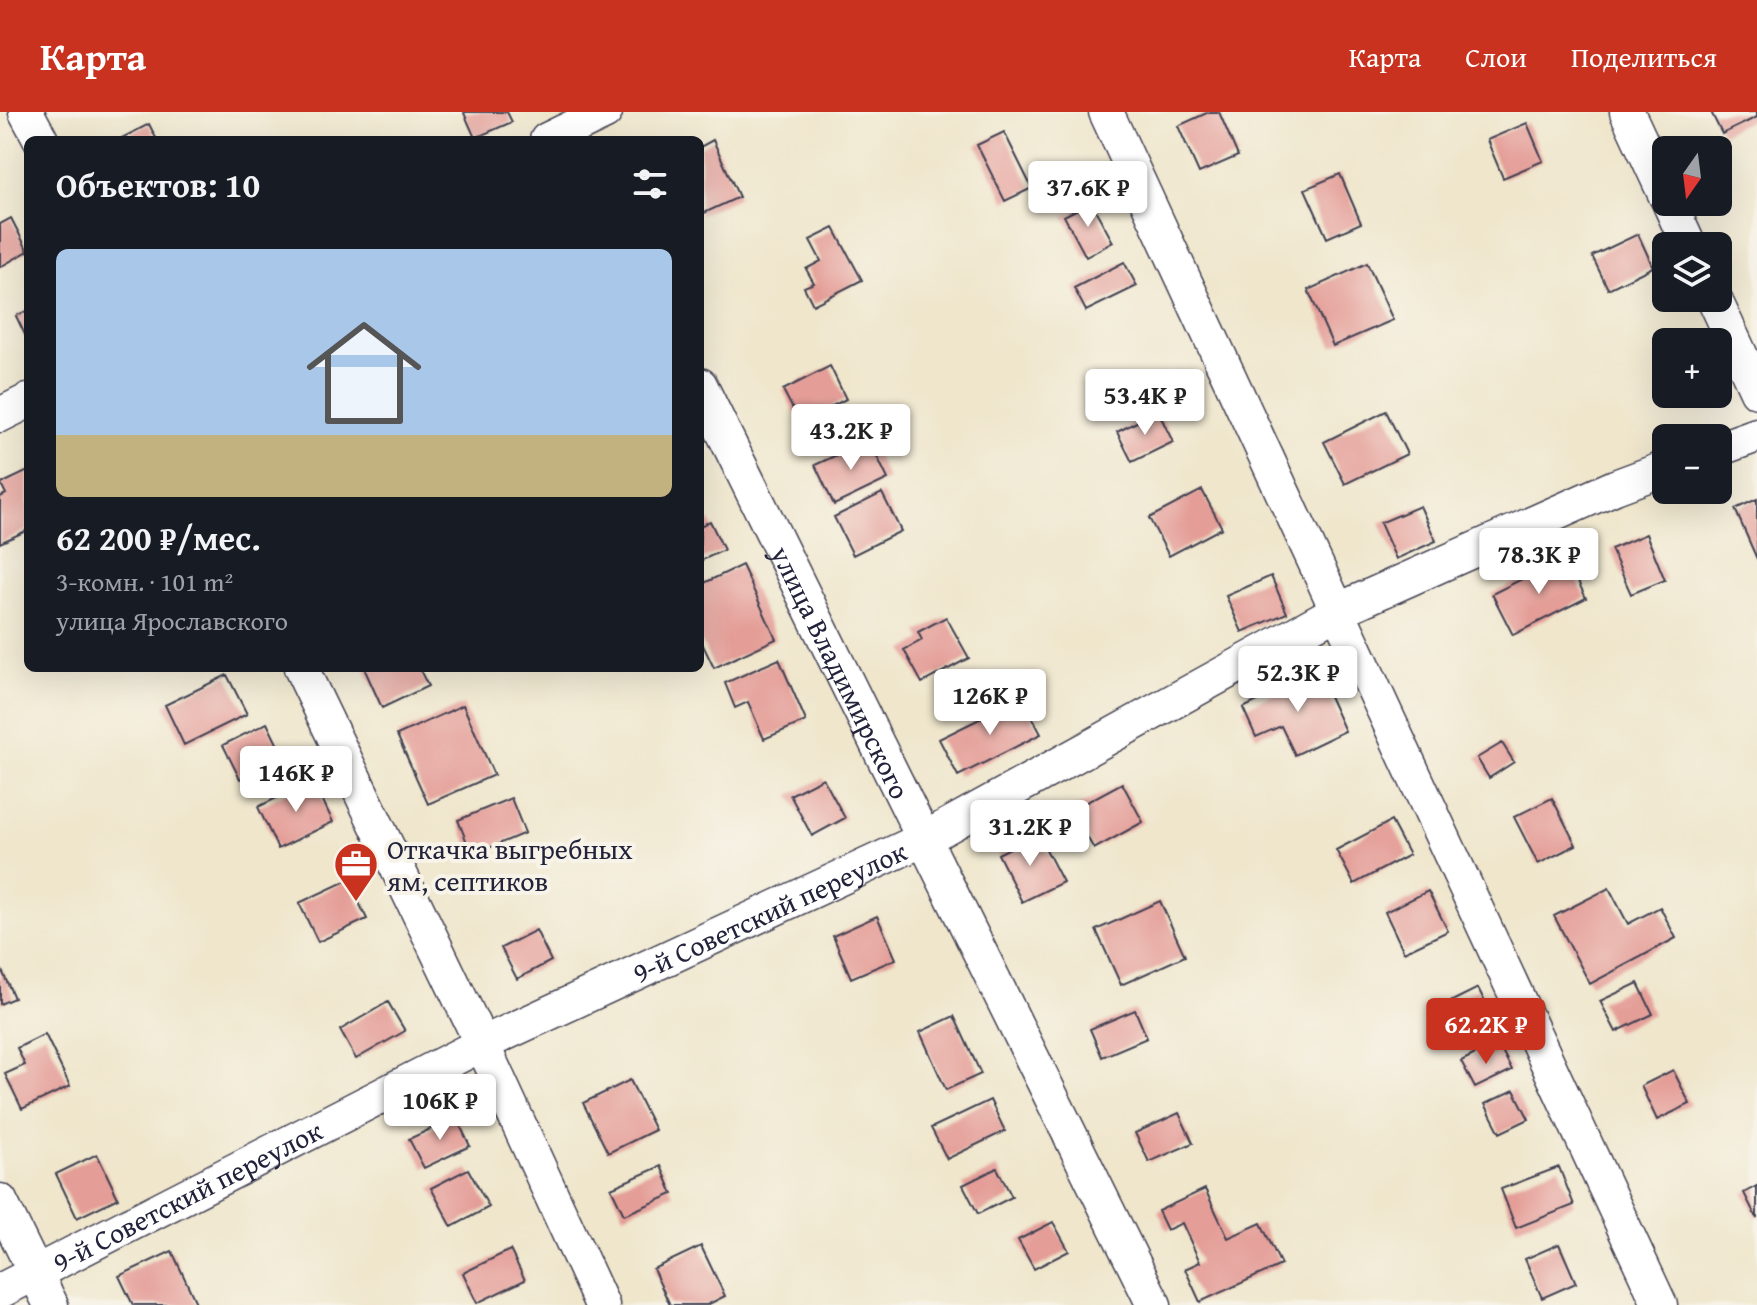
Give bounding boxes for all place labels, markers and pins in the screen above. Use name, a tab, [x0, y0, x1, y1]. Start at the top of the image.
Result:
pin: 37.6K ₽	[1014, 161, 1162, 229]
pin: 53.4K ₽	[1071, 369, 1219, 437]
pin: 43.2K ₽	[777, 404, 925, 472]
pin: 78.3K ₽	[1465, 528, 1613, 596]
pin: 52.3K ₽	[1224, 646, 1372, 714]
pin: 126K ₽	[925, 669, 1055, 737]
pin: 146K ₽	[231, 746, 361, 814]
pin: 31.2K ₽	[956, 800, 1104, 868]
place label: Откачка выгребных ям, септиков	[386, 828, 633, 901]
office icon: Откачка выгребных ям, септиков	[332, 840, 380, 903]
pin: 62.2K ₽	[1412, 998, 1560, 1066]
pin: 106K ₽	[375, 1074, 505, 1142]

